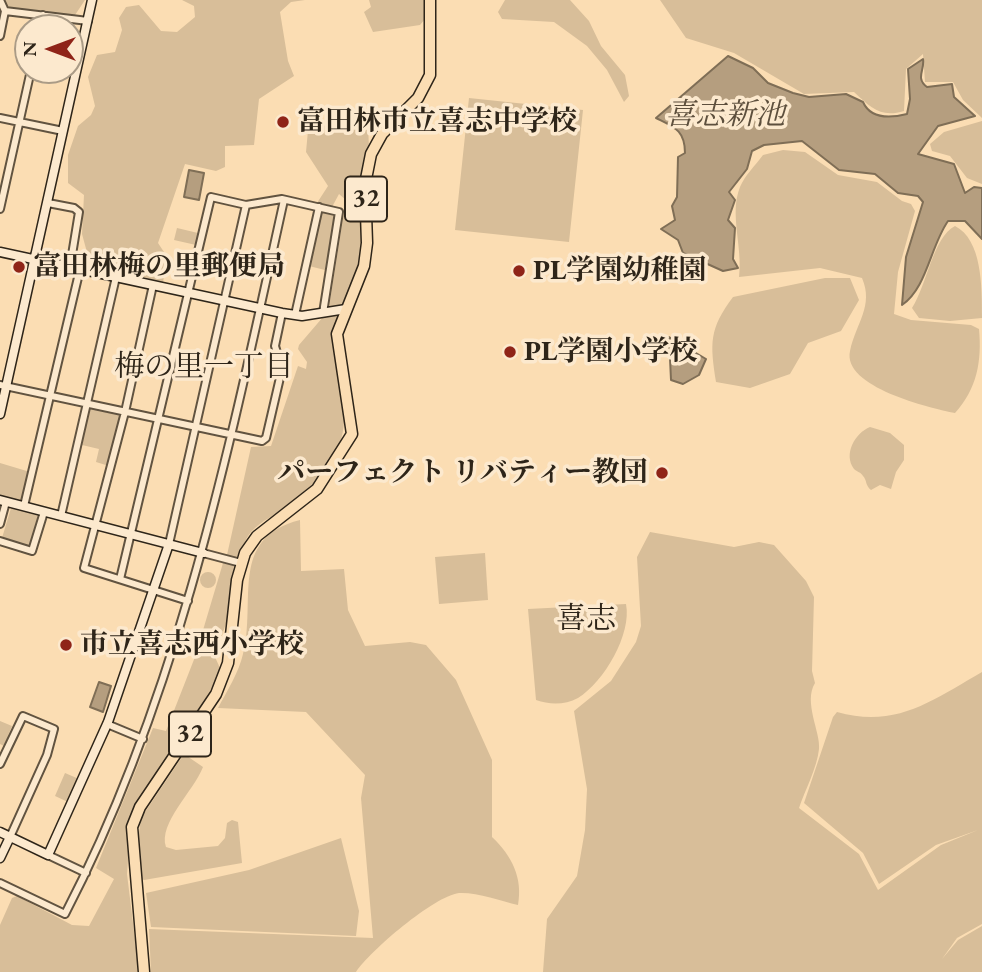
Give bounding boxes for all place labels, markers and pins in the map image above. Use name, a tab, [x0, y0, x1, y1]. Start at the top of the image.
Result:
place label: 富田林市立喜志中学校	[297, 105, 577, 139]
marker: 富田林市立喜志中学校	[275, 114, 291, 130]
place label: 富田林梅の里郵便局	[33, 250, 285, 284]
place label: PL学園幼稚園	[533, 254, 706, 288]
marker: 富田林梅の里郵便局	[11, 259, 27, 275]
marker: PL学園幼稚園	[511, 263, 527, 279]
place label: PL学園小学校	[524, 335, 697, 369]
marker: PL学園小学校	[502, 344, 518, 360]
place label: パーフェクト リバティー教団	[277, 456, 648, 490]
marker: パーフェクト リバティー教団	[654, 465, 670, 481]
place label: 市立喜志西小学校	[80, 628, 304, 662]
marker: 市立喜志西小学校	[58, 637, 74, 653]

